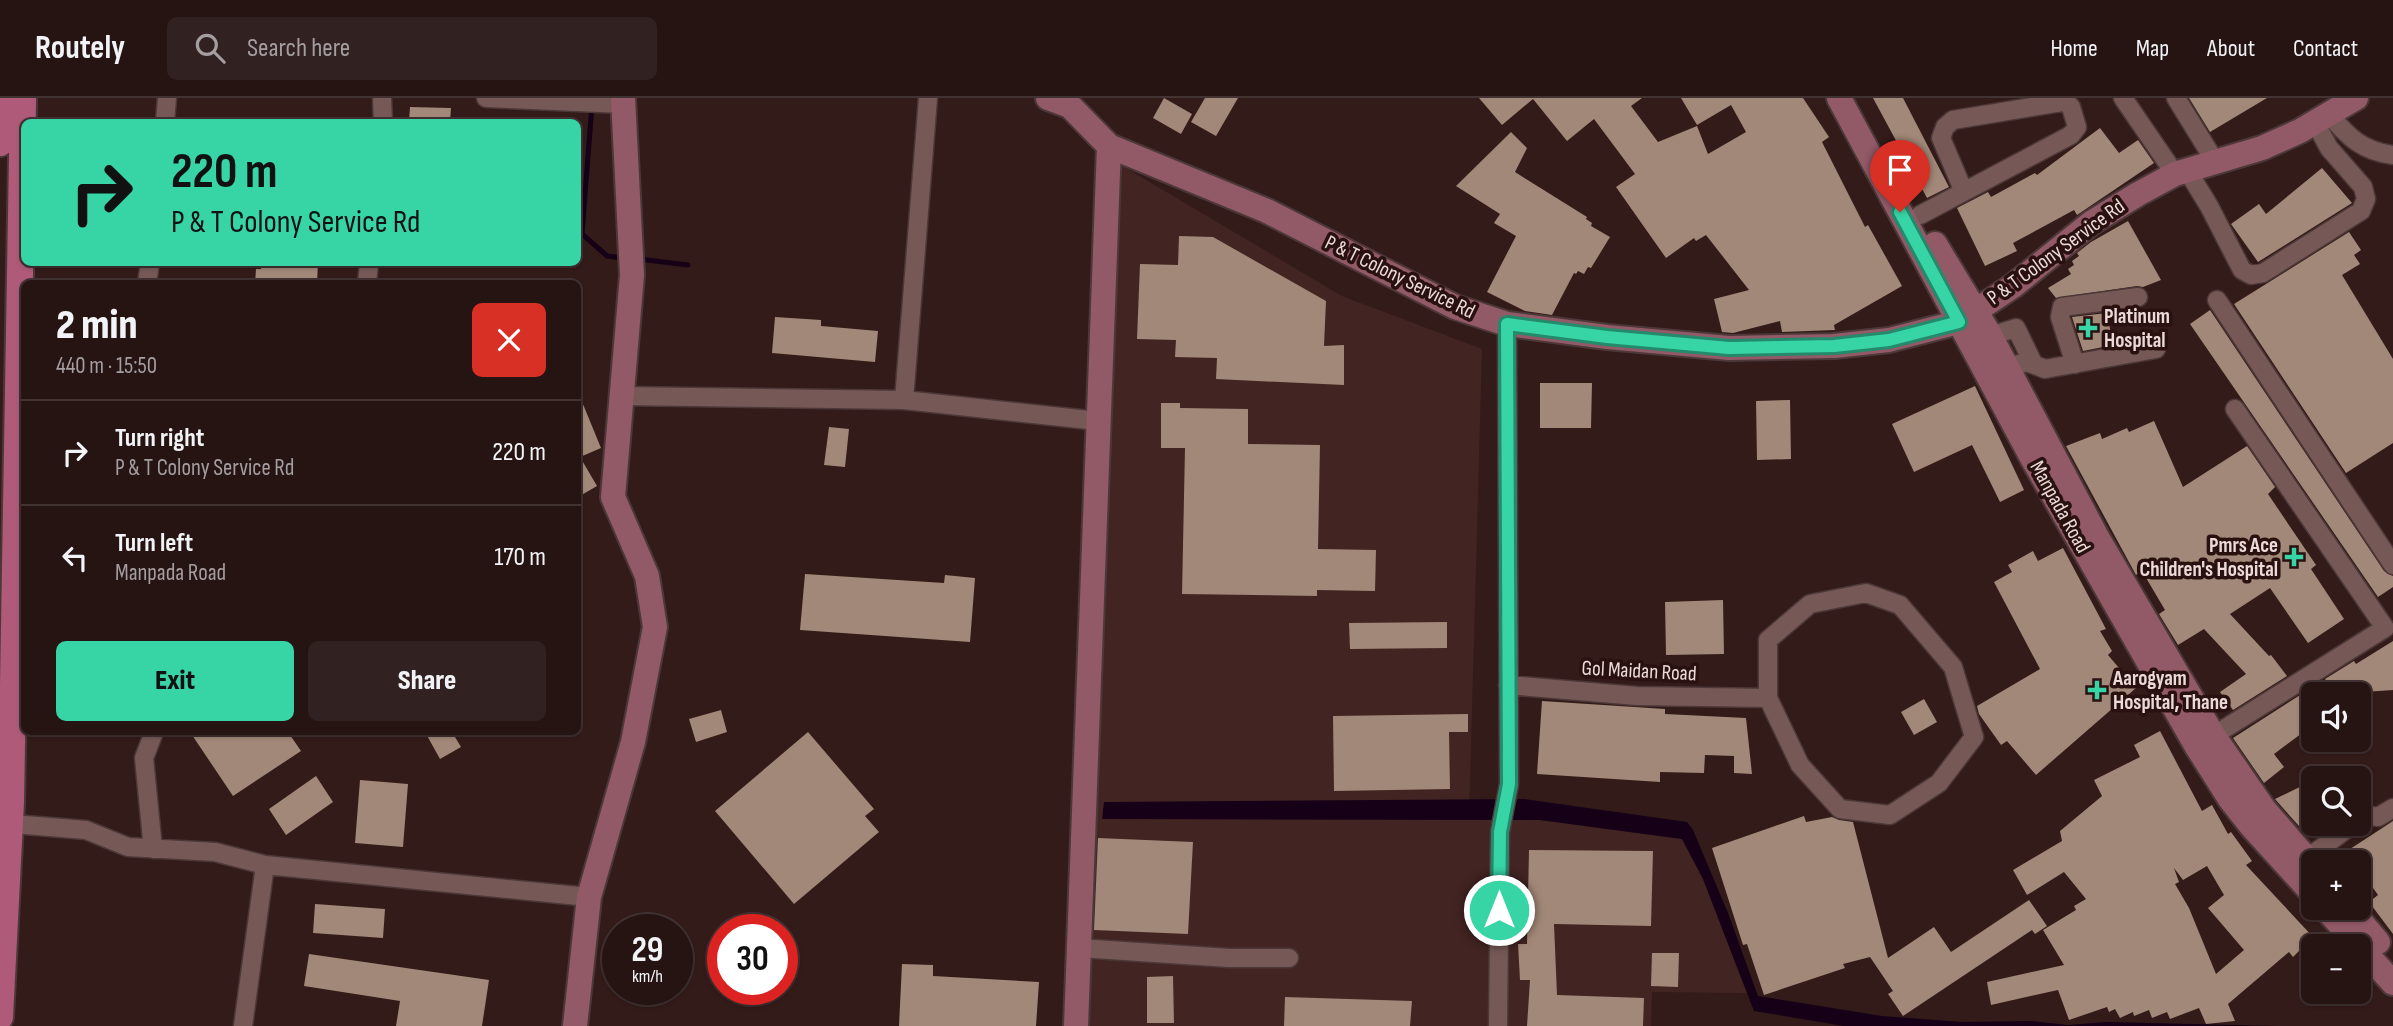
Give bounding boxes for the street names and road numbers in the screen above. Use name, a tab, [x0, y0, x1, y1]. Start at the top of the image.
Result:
street label: P & T Colony Service Rd	[1982, 194, 2130, 310]
street label: P & T Colony Service Rd	[1321, 230, 1479, 324]
street label: Manpada Road	[2024, 457, 2096, 557]
street label: Gol Maidan Road	[1581, 656, 1697, 686]

